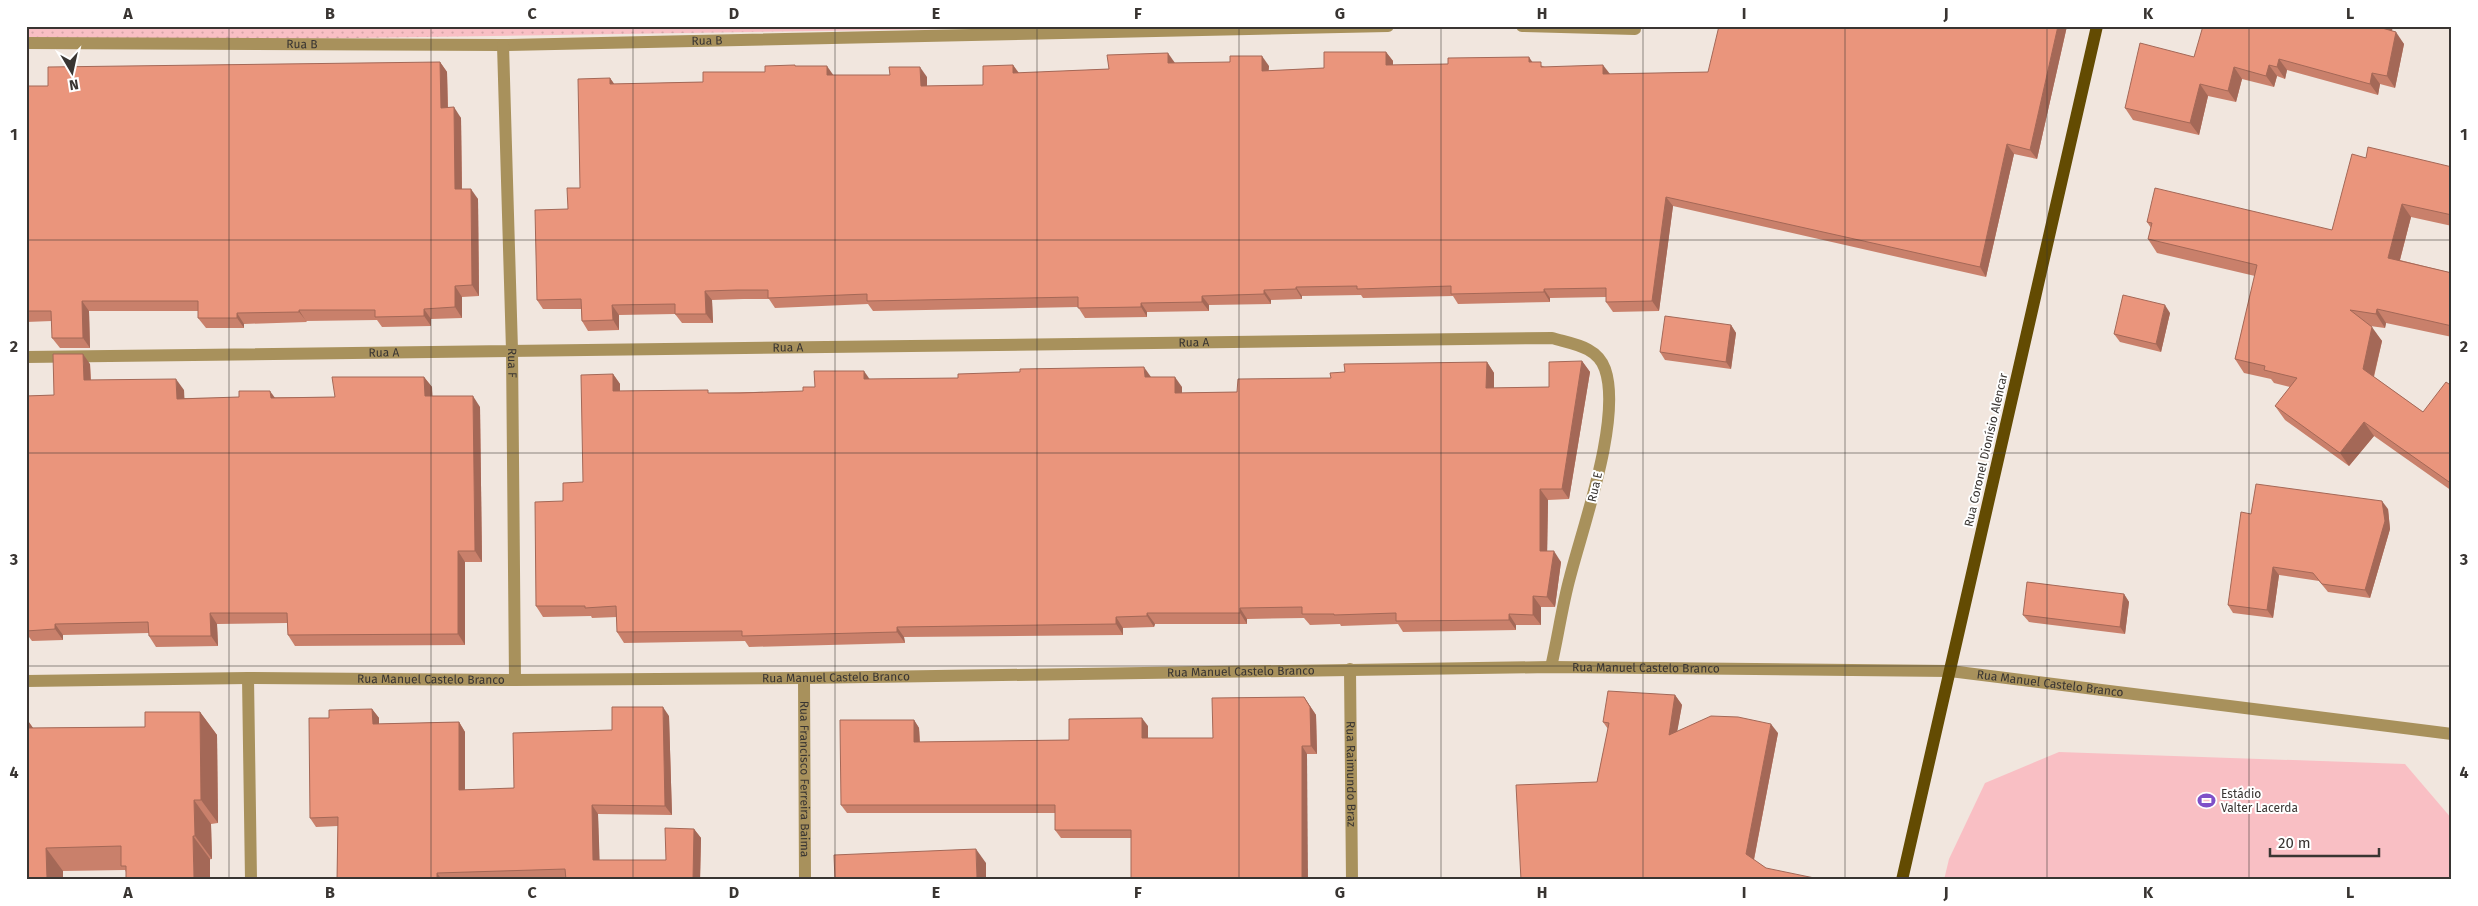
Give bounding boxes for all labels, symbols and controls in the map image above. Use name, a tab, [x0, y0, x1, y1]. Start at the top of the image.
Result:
text: A	[122, 4, 133, 23]
text: B	[325, 4, 335, 23]
text: C	[527, 4, 537, 23]
text: D	[729, 4, 739, 23]
text: E	[932, 4, 940, 23]
text: F	[1134, 4, 1142, 23]
text: G	[1335, 4, 1345, 23]
text: H	[1537, 4, 1547, 23]
text: I	[1742, 4, 1746, 23]
text: J	[1942, 4, 1949, 23]
text: K	[2143, 4, 2154, 23]
text: L	[2346, 4, 2354, 23]
street label: Rua B	[691, 33, 723, 48]
street label: Rua B	[286, 37, 318, 51]
north arrow	[48, 48, 98, 98]
text: N	[68, 75, 80, 93]
text: 1	[10, 125, 18, 144]
text: 1	[2460, 125, 2468, 144]
street label: Rua A	[1178, 335, 1210, 350]
text: 2	[10, 337, 18, 356]
text: 2	[2460, 337, 2468, 356]
street label: Rua A	[772, 340, 804, 355]
street label: Rua A	[368, 345, 400, 360]
street label: Rua F	[505, 348, 519, 378]
street label: Rua Coronel Dionísio Alencar	[1961, 371, 2011, 528]
street label: Rua E	[1585, 471, 1605, 503]
text: 3	[9, 550, 18, 569]
text: 3	[2459, 550, 2468, 569]
street label: Rua Manuel Castelo Branco	[1572, 660, 1720, 676]
street label: Rua Manuel Castelo Branco	[1167, 663, 1315, 680]
street label: Rua Manuel Castelo Branco	[1976, 667, 2124, 700]
street label: Rua Manuel Castelo Branco	[762, 669, 910, 685]
street label: Rua Manuel Castelo Branco	[357, 672, 505, 687]
street label: Rua Francisco Ferreira Baima	[797, 701, 812, 857]
street label: Rua Raimundo Braz	[1343, 721, 1358, 827]
text: 4	[9, 763, 19, 782]
text: 4	[2459, 763, 2469, 782]
place label: Estádio Valter Lacerda	[2221, 787, 2298, 815]
sports icon: Estádio Valter Lacerda	[2197, 791, 2217, 811]
scale bar	[2270, 826, 2379, 858]
text: 20 m	[2278, 834, 2311, 852]
text: A	[122, 883, 133, 902]
text: B	[325, 883, 335, 902]
text: C	[527, 883, 537, 902]
text: D	[729, 883, 739, 902]
text: E	[932, 883, 940, 902]
text: F	[1134, 883, 1142, 902]
text: G	[1335, 883, 1345, 902]
text: H	[1537, 883, 1547, 902]
text: I	[1742, 883, 1746, 902]
text: J	[1942, 883, 1949, 902]
text: K	[2143, 883, 2154, 902]
text: L	[2346, 883, 2354, 902]

